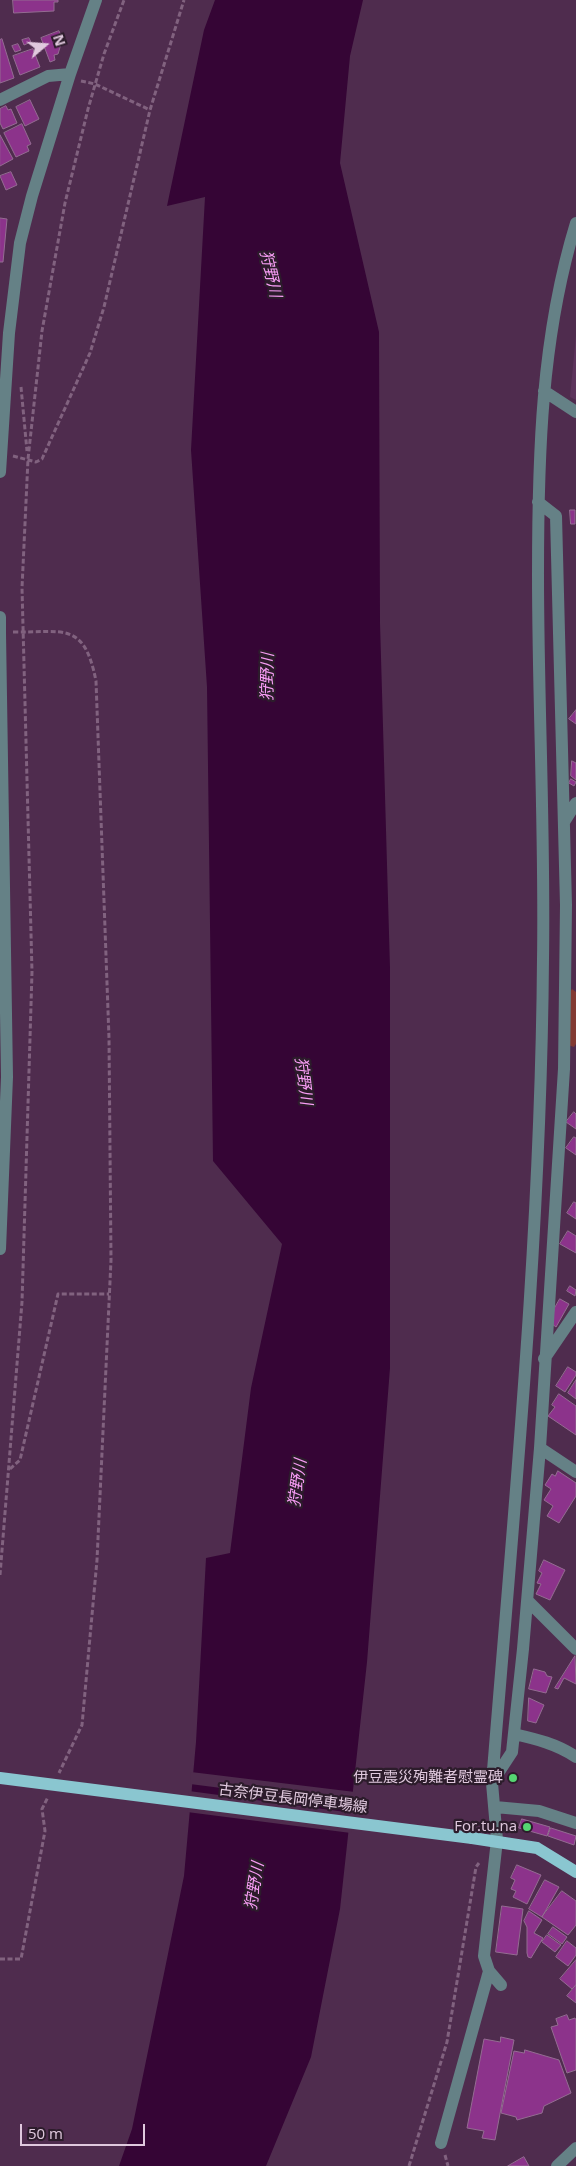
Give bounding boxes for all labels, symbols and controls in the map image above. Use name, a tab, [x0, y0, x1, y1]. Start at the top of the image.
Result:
north arrow	[20, 20, 70, 70]
text: N	[49, 32, 71, 49]
water label: 狩野川	[255, 248, 285, 300]
water label: 狩野川	[258, 653, 278, 701]
water label: 狩野川	[291, 1056, 315, 1106]
water label: 狩野川	[285, 1458, 311, 1508]
place label: 伊豆震災殉難者慰霊碑	[353, 1769, 503, 1787]
marker: 伊豆震災殉難者慰霊碑	[507, 1772, 519, 1784]
street label: 古奈伊豆長岡停車場線	[217, 1781, 369, 1817]
place label: For.tu.na	[454, 1818, 517, 1836]
marker: For.tu.na	[521, 1821, 533, 1833]
water label: 狩野川	[242, 1861, 268, 1911]
scale bar	[22, 2114, 148, 2146]
text: 50 m	[28, 2123, 63, 2143]

